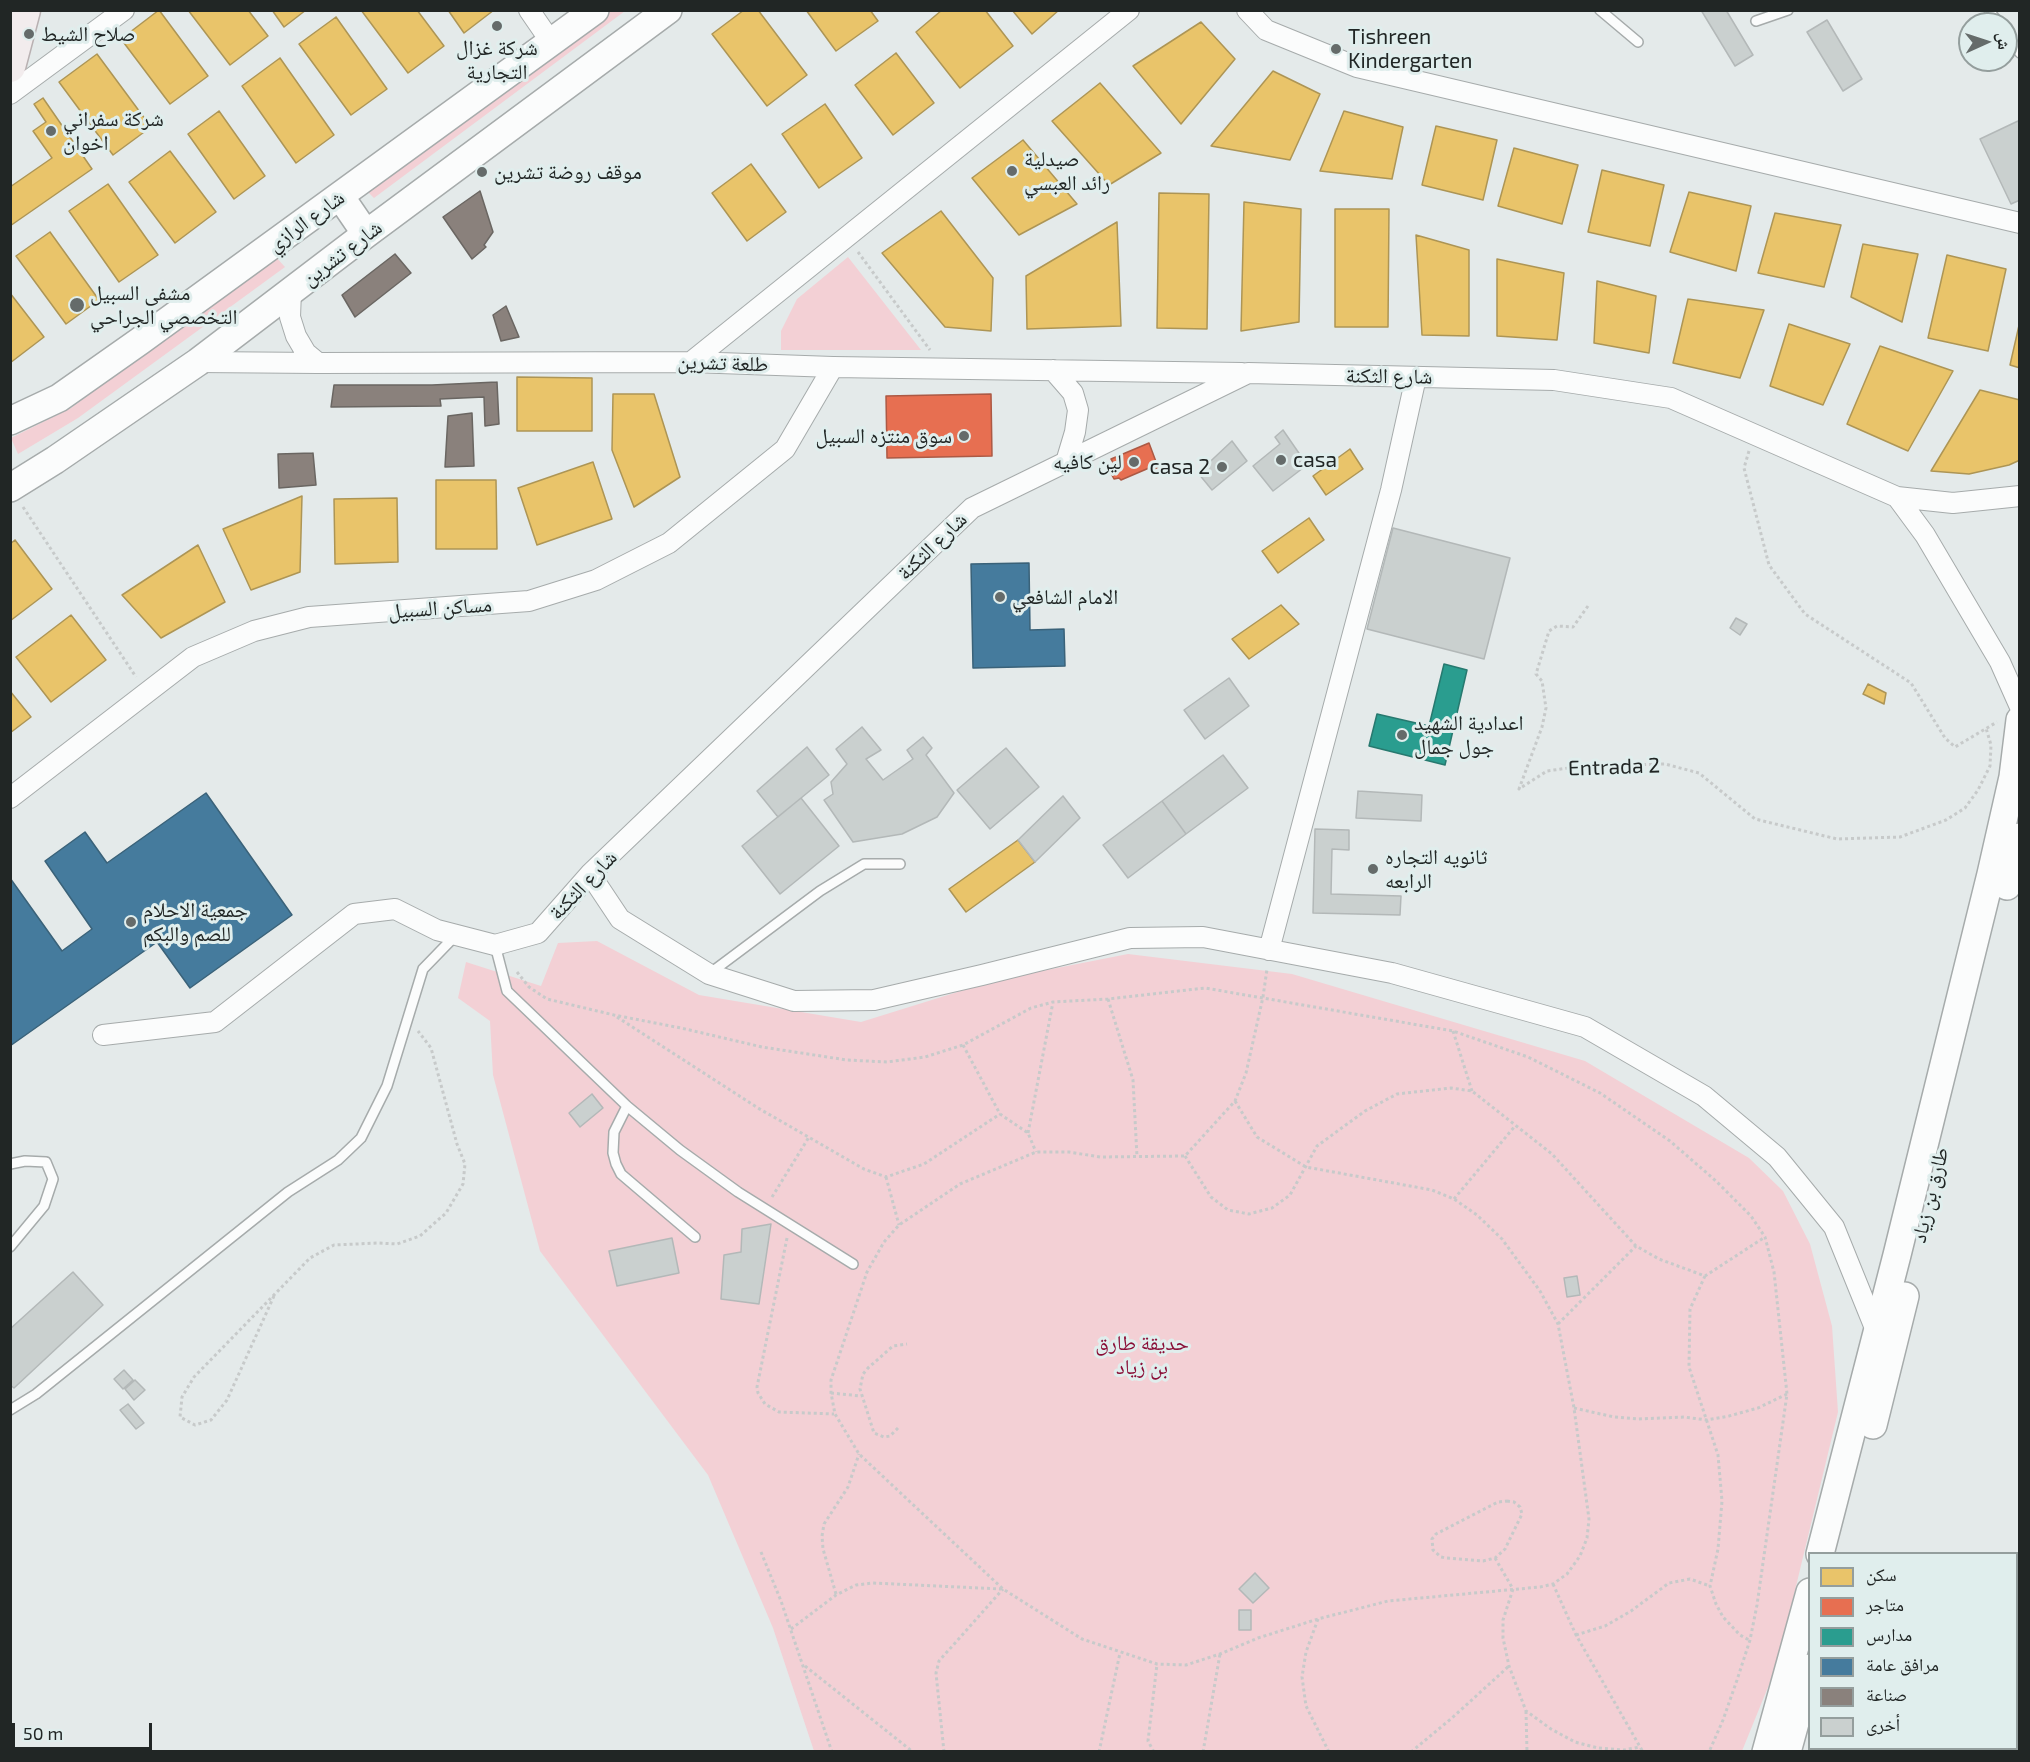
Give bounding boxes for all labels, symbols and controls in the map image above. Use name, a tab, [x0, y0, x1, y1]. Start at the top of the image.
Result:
north arrow	[1958, 12, 2018, 72]
marker: شركة غزال التجارية	[490, 19, 504, 33]
place label: صلاح الشيط	[41, 21, 136, 47]
place label: Tishreen Kindergarten	[1348, 24, 1473, 74]
marker: صلاح الشيط	[22, 27, 36, 41]
text: ش	[1995, 32, 2014, 50]
place label: شركة غزال التجارية	[456, 35, 538, 85]
marker: Tishreen Kindergarten	[1329, 42, 1343, 56]
place label: شركة سفراني اخوان	[63, 106, 164, 156]
marker: شركة سفراني اخوان	[44, 124, 58, 138]
place label: صيدلية رائد العبسي	[1024, 146, 1110, 196]
place label: موقف روضة تشرين	[494, 159, 642, 185]
marker: صيدلية رائد العبسي	[1005, 164, 1019, 178]
marker: موقف روضة تشرين	[475, 165, 489, 179]
street label: شارع الرازي	[263, 185, 349, 257]
street label: شارع تشرين	[297, 215, 387, 291]
place label: مشفى السبيل التخصصي الجراحي	[90, 280, 237, 330]
marker: مشفى السبيل التخصصي الجراحي	[68, 296, 86, 314]
street label: طلعة تشرين	[677, 349, 769, 377]
street label: شارع الثكنة	[1345, 363, 1433, 389]
place label: سوق منتزه السبيل	[816, 423, 952, 449]
marker: سوق منتزه السبيل	[957, 429, 971, 443]
place label: casa	[1293, 447, 1337, 473]
place label: لين كافيه	[1053, 449, 1122, 475]
marker: casa	[1274, 453, 1288, 467]
place label: casa 2	[1150, 454, 1210, 480]
marker: لين كافيه	[1127, 455, 1141, 469]
marker: casa 2	[1215, 460, 1229, 474]
street label: شارع الثكنة	[892, 507, 972, 585]
place label: الامام الشافعي	[1012, 584, 1118, 610]
marker: الامام الشافعي	[993, 590, 1007, 604]
street label: مساكن السبيل	[387, 592, 493, 624]
place label: اعدادية الشهيد جول جمال	[1414, 710, 1524, 760]
marker: اعدادية الشهيد جول جمال	[1395, 728, 1409, 742]
street label: Entrada 2	[1568, 753, 1660, 781]
place label: ثانويه التجاره الرابعه	[1385, 844, 1487, 894]
street label: شارع الثكنة	[544, 845, 622, 925]
marker: ثانويه التجاره الرابعه	[1366, 862, 1380, 876]
place label: جمعية الاحلام للصم والبكم	[143, 897, 248, 947]
marker: جمعية الاحلام للصم والبكم	[124, 915, 138, 929]
street label: طارق بن زياد	[1906, 1145, 1954, 1245]
park label: حديقة طارق بن زياد	[1095, 1330, 1189, 1380]
legend	[1808, 1552, 2018, 1750]
text: سكن	[1866, 1563, 1897, 1585]
text: متاجر	[1866, 1593, 1904, 1615]
text: مدارس	[1866, 1623, 1912, 1645]
text: مرافق عامة	[1866, 1653, 1939, 1675]
text: صناعة	[1866, 1683, 1907, 1705]
scale bar	[15, 1711, 154, 1749]
text: أخرى	[1866, 1713, 1900, 1735]
text: 50 m	[23, 1722, 63, 1744]

